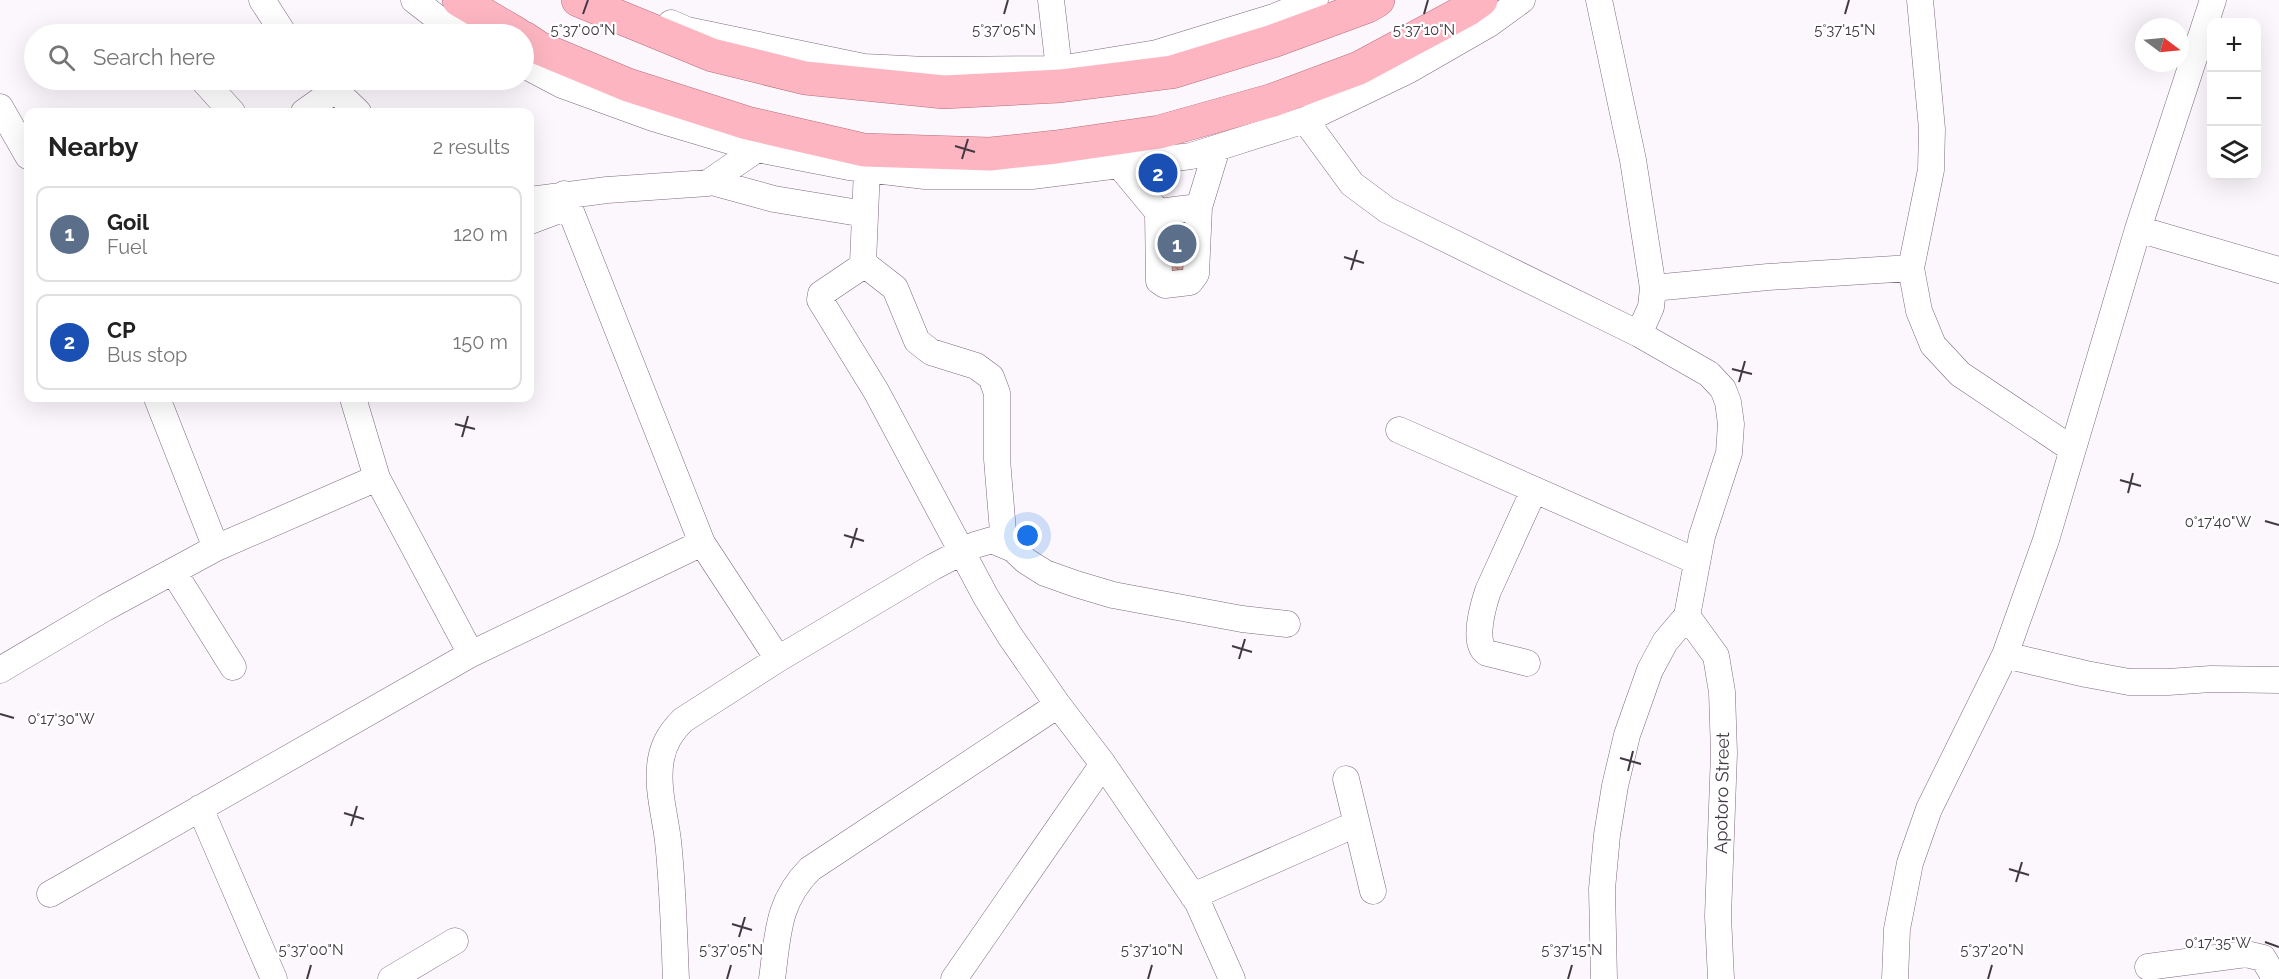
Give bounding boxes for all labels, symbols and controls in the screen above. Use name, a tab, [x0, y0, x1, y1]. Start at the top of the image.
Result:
north arrow	[2135, 18, 2189, 72]
map controls	[2207, 18, 2261, 180]
button: +	[2207, 18, 2261, 72]
text: 5°37'00"N	[551, 21, 616, 39]
text: 5°37'05"N	[972, 21, 1036, 39]
text: 5°37'10"N	[1393, 21, 1455, 39]
text: 5°37'15"N	[1814, 21, 1876, 39]
search box	[24, 24, 534, 90]
icon: search	[45, 41, 78, 74]
text: Search here	[93, 44, 215, 70]
button: −	[2207, 72, 2261, 126]
button: layers	[2207, 126, 2261, 180]
text: Nearby	[48, 132, 138, 162]
text: 2 results	[433, 135, 510, 159]
pin: 2	[1138, 150, 1178, 195]
text: Goil	[107, 209, 149, 235]
text: 1	[65, 222, 74, 246]
text: 120 m	[453, 222, 508, 246]
pin: 1	[1158, 222, 1196, 266]
text: Fuel	[107, 235, 147, 259]
text: CP	[107, 317, 136, 343]
text: 2	[64, 330, 75, 354]
text: 150 m	[453, 330, 508, 354]
text: Bus stop	[107, 343, 187, 367]
text: 0°17'40"W	[2185, 513, 2252, 531]
your location	[1013, 521, 1042, 550]
text: 0°17'30"W	[27, 710, 95, 728]
street label: Apotoro Street	[1710, 732, 1733, 854]
text: 0°17'35"W	[2185, 934, 2251, 952]
text: 5°37'00"N	[279, 941, 344, 959]
text: 5°37'05"N	[699, 941, 763, 959]
text: 5°37'10"N	[1121, 941, 1183, 959]
text: 5°37'15"N	[1541, 941, 1603, 959]
text: 5°37'20"N	[1960, 941, 2024, 959]

